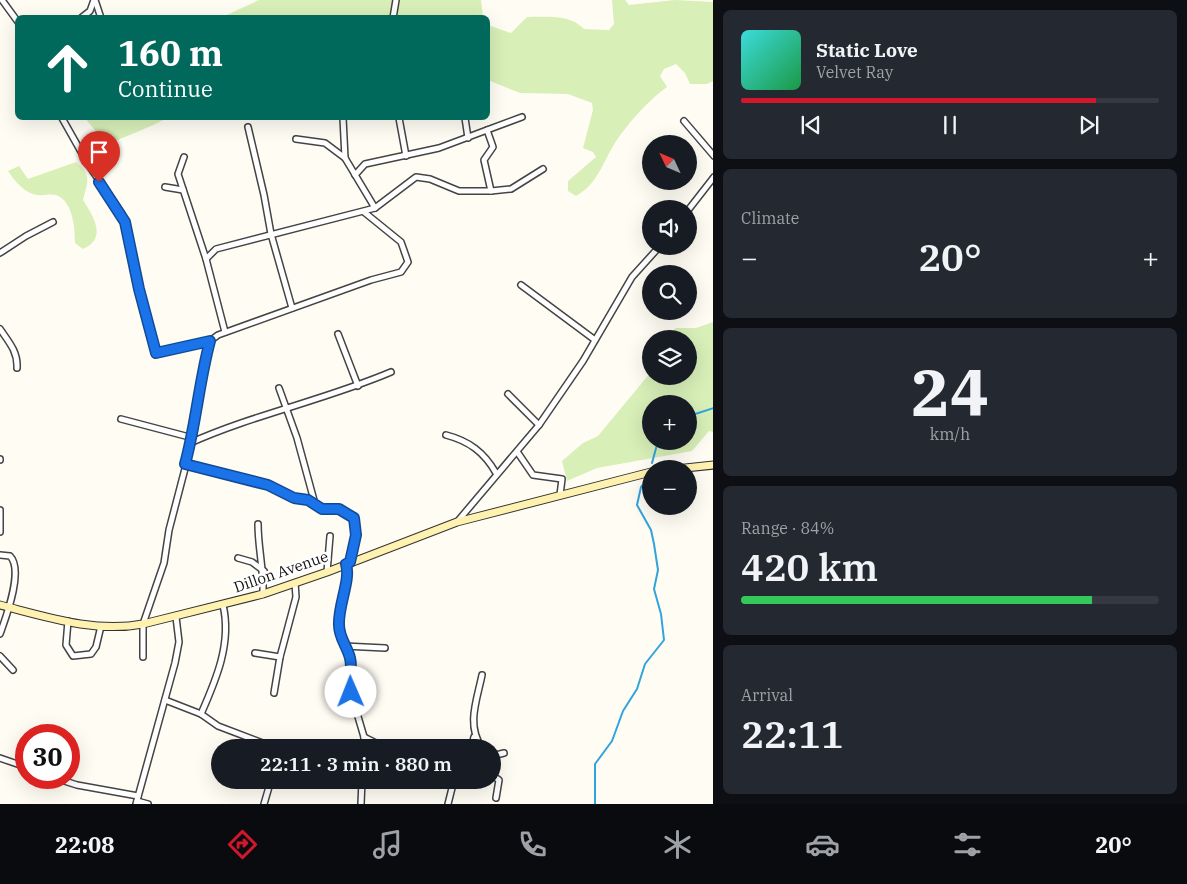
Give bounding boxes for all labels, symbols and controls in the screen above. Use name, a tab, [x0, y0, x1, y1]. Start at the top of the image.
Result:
text: 160 m	[118, 30, 223, 76]
icon: ahead	[35, 35, 100, 100]
text: Static Love	[816, 38, 918, 62]
text: Velvet Ray	[816, 62, 893, 82]
text: Continue	[118, 74, 213, 103]
icon: previous	[797, 111, 825, 139]
icon: pause	[936, 111, 964, 139]
icon: next	[1075, 111, 1103, 139]
pin	[78, 131, 120, 182]
north arrow	[642, 135, 698, 190]
map controls	[642, 135, 697, 515]
icon: arrive	[85, 138, 113, 166]
button: sound	[642, 200, 697, 255]
text: Climate	[741, 208, 799, 228]
text: 20°	[918, 232, 982, 281]
text: −	[741, 239, 758, 276]
text: +	[1142, 239, 1159, 276]
button: search	[642, 265, 697, 320]
button: layers	[642, 330, 697, 385]
text: 24	[911, 349, 989, 434]
button: +	[642, 395, 697, 450]
text: km/h	[930, 424, 970, 444]
button: −	[642, 460, 697, 515]
text: Range · 84%	[741, 518, 834, 538]
text: 420 km	[741, 542, 878, 591]
street label: Dillon Avenue	[231, 546, 331, 597]
position arrow	[324, 665, 376, 717]
text: Arrival	[741, 685, 793, 705]
text: 22:11	[741, 709, 844, 758]
speed limit sign: 30	[15, 724, 80, 789]
text: 22:11 · 3 min · 880 m	[260, 752, 452, 776]
icon: directions	[225, 827, 260, 862]
icon: music	[370, 827, 405, 862]
icon: phone	[515, 827, 550, 862]
icon: climate	[660, 827, 695, 862]
icon: car	[805, 827, 840, 862]
icon: filters	[950, 827, 985, 862]
text: 22:08	[55, 830, 115, 859]
text: 20°	[1095, 830, 1132, 859]

